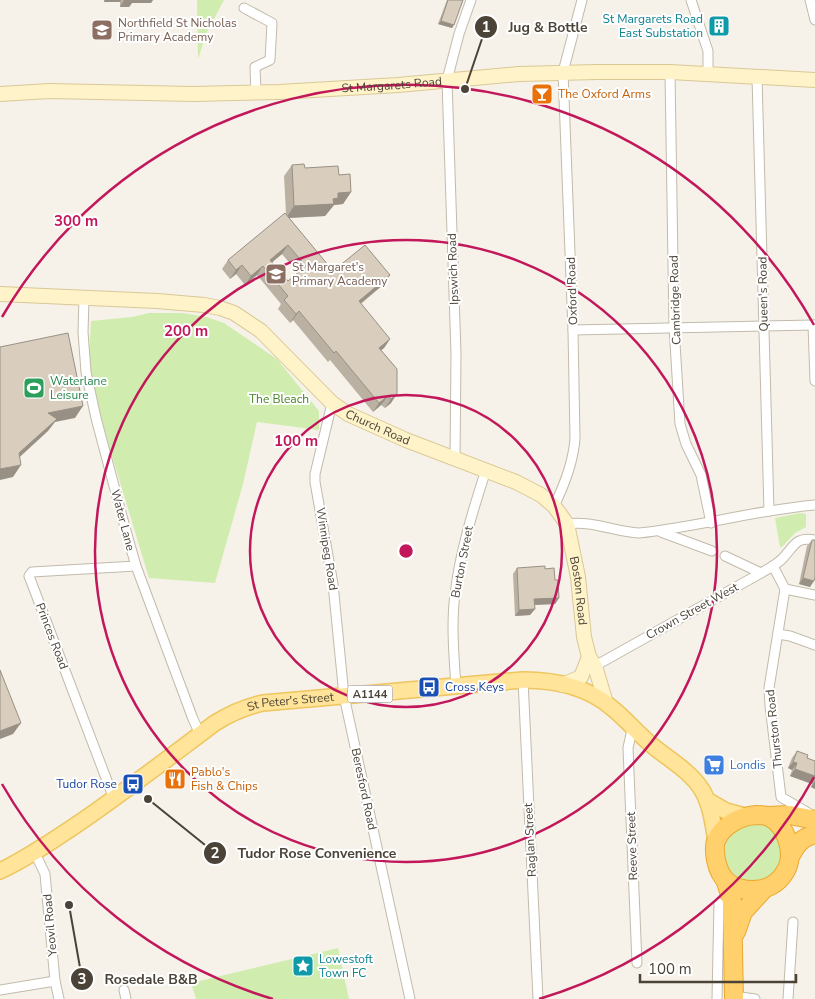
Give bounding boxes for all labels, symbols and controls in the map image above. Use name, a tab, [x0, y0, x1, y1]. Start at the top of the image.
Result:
place label: St Margarets Road East Substation	[603, 11, 703, 41]
callout: Jug & Bottle	[474, 13, 598, 42]
building icon: St Margarets Road East Substation	[707, 14, 731, 38]
place label: Northfield St Nicholas Primary Academy	[118, 15, 237, 45]
text: 1	[481, 17, 491, 37]
school or university icon: Northfield St Nicholas Primary Academy	[90, 18, 114, 42]
text: Jug & Bottle	[507, 18, 588, 37]
street label: St Margarets Road	[341, 73, 443, 96]
bar icon: The Oxford Arms	[530, 82, 554, 106]
place label: The Oxford Arms	[558, 86, 651, 102]
text: 300 m	[54, 211, 98, 231]
street label: Ipswich Road	[444, 233, 462, 305]
street label: Cambridge Road	[665, 255, 685, 345]
street label: Queen's Road	[754, 256, 772, 332]
street label: Oxford Road	[563, 257, 581, 325]
place label: St Margaret's Primary Academy	[292, 259, 388, 289]
school or university icon: St Margaret's Primary Academy	[264, 262, 288, 286]
text: 200 m	[164, 321, 208, 341]
place label: Waterlane Leisure	[50, 373, 107, 403]
sports icon: Waterlane Leisure	[22, 376, 46, 400]
park label: The Bleach	[249, 391, 309, 407]
street label: Church Road	[343, 406, 412, 449]
text: 100 m	[274, 431, 318, 451]
street label: Water Lane	[107, 488, 139, 552]
street label: Winnipeg Road	[313, 506, 341, 592]
street label: Burton Street	[447, 524, 477, 599]
centre of rings	[397, 542, 415, 560]
street label: Boston Road	[566, 555, 591, 626]
street label: Crown Street West	[643, 579, 742, 643]
street label: Princes Road	[32, 600, 72, 672]
bus stop icon: Cross Keys	[417, 675, 441, 699]
place label: Cross Keys	[445, 679, 504, 695]
road number: A1144	[348, 686, 392, 702]
street label: St Peter's Street	[245, 689, 335, 715]
street label: Thurston Road	[762, 689, 786, 769]
street label: Beresford Road	[347, 746, 381, 832]
supermarket icon: Londis	[702, 753, 726, 777]
place label: Londis	[730, 757, 766, 773]
place label: Pablo's Fish & Chips	[191, 764, 258, 794]
restaurant icon: Pablo's Fish & Chips	[163, 767, 187, 791]
bus stop icon: Tudor Rose	[121, 772, 145, 796]
place label: Tudor Rose	[56, 776, 117, 792]
street label: Raglan Street	[520, 802, 540, 877]
street label: Reeve Street	[623, 811, 641, 881]
callout: Tudor Rose Convenience	[202, 839, 406, 868]
text: 2	[210, 843, 220, 863]
text: Tudor Rose Convenience	[238, 844, 397, 863]
street label: Yeovil Road	[39, 893, 61, 958]
place label: Lowestoft Town FC	[319, 951, 374, 981]
scale bar	[640, 952, 796, 984]
place icon: Lowestoft Town FC	[291, 954, 315, 978]
text: 100 m	[648, 959, 692, 979]
callout: Rosedale B&B	[69, 964, 207, 993]
text: 3	[77, 969, 87, 989]
text: Rosedale B&B	[104, 970, 198, 989]

